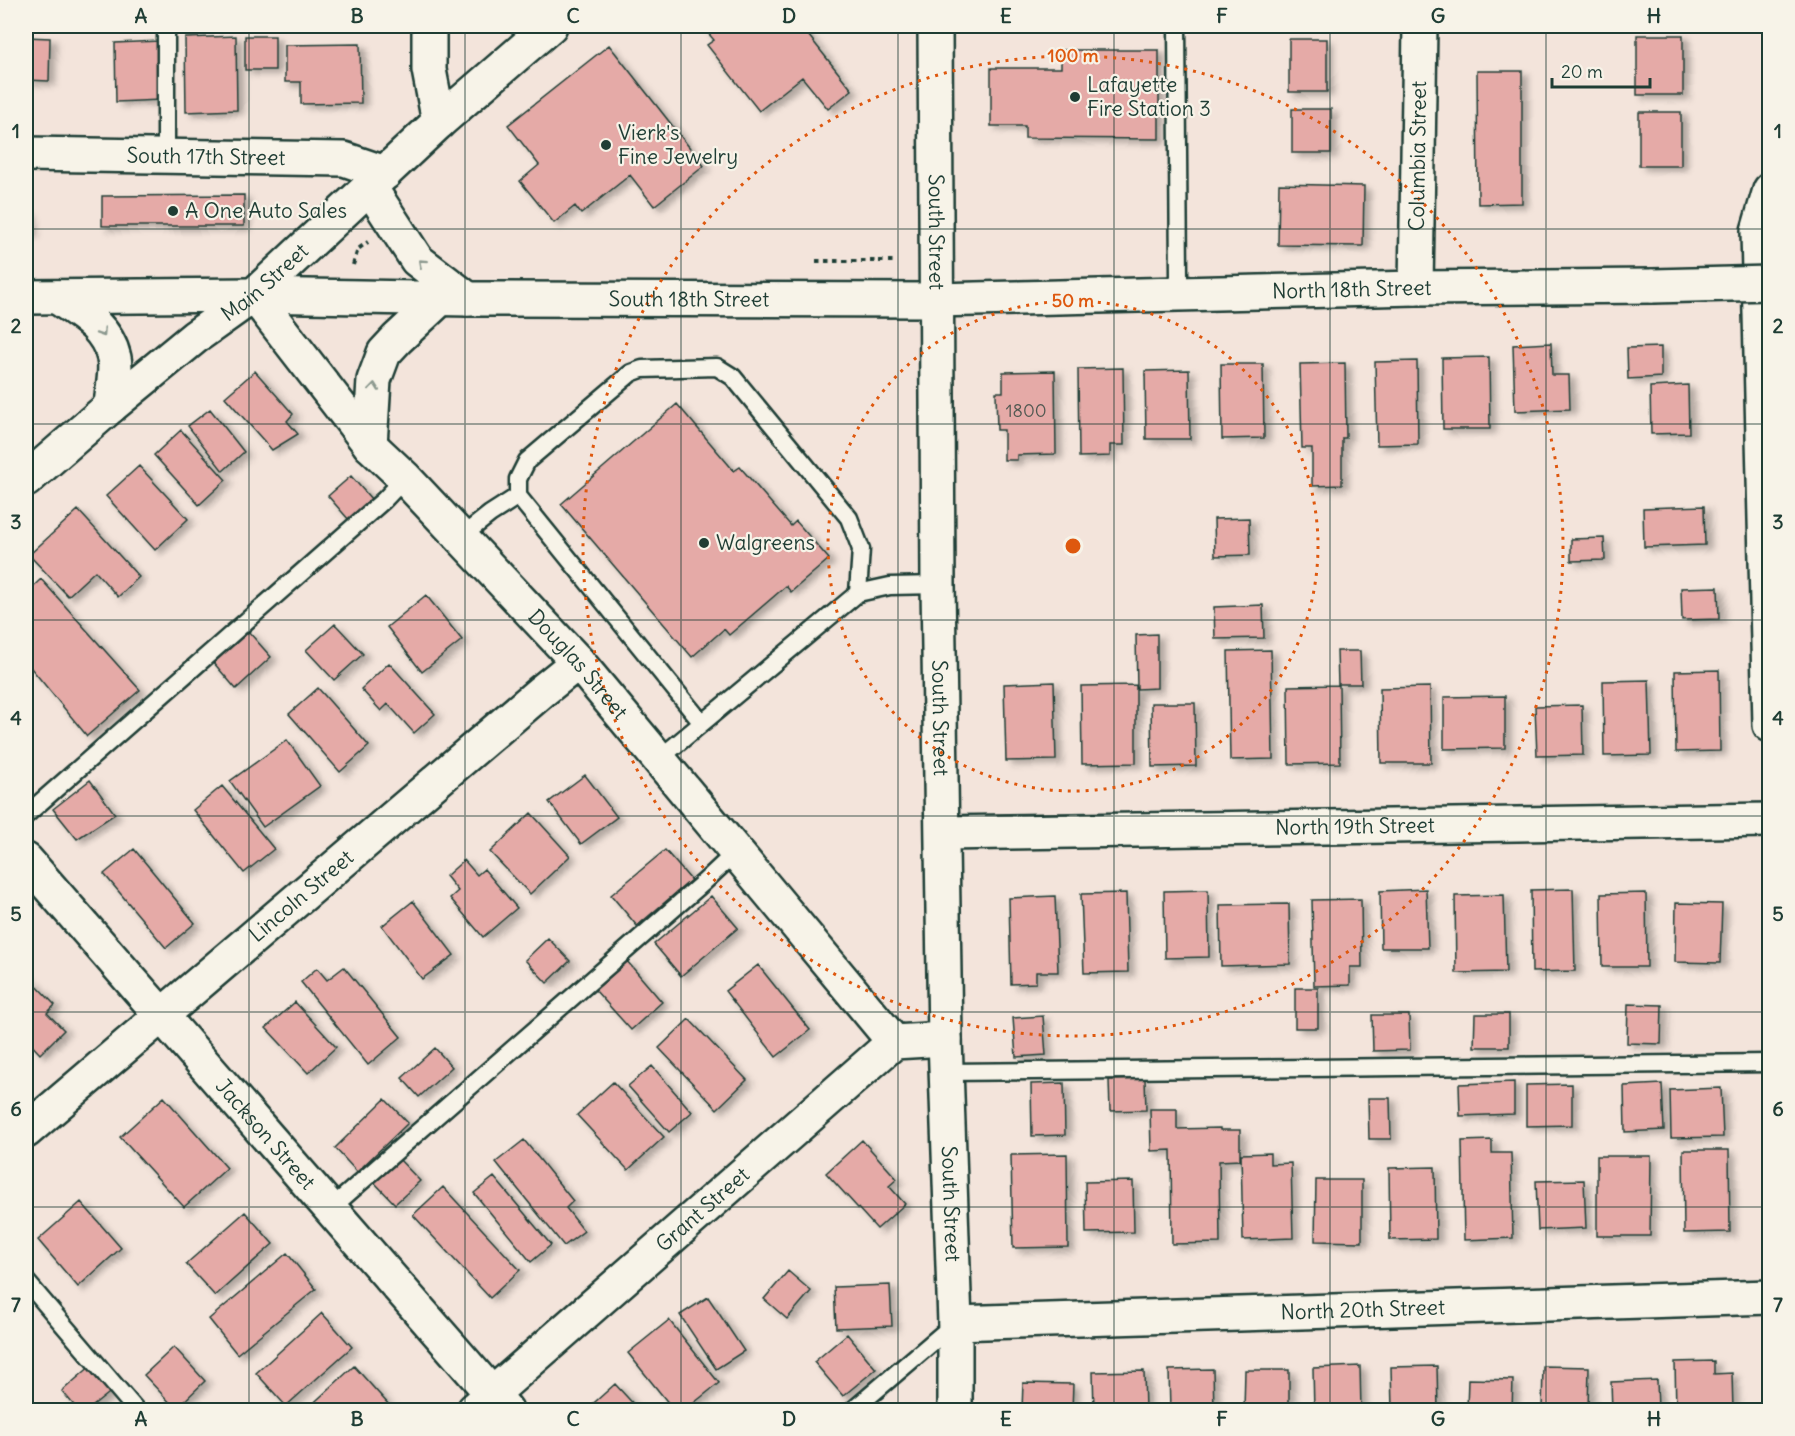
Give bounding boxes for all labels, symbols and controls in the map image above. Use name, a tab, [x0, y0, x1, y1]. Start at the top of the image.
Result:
text: A	[135, 3, 148, 28]
text: B	[350, 3, 364, 28]
text: C	[566, 3, 580, 28]
text: D	[782, 3, 796, 28]
text: E	[1000, 3, 1012, 28]
text: F	[1216, 3, 1228, 28]
text: G	[1431, 3, 1445, 28]
text: H	[1647, 3, 1661, 28]
text: 100 m	[1048, 44, 1099, 67]
scale bar	[1552, 51, 1650, 89]
text: 20 m	[1561, 60, 1603, 83]
place label: Lafayette Fire Station 3	[1087, 71, 1211, 122]
street label: Columbia Street	[1403, 81, 1432, 231]
marker: Lafayette Fire Station 3	[1068, 90, 1082, 104]
text: 1	[12, 118, 20, 143]
text: 1	[1774, 118, 1782, 143]
place label: Vierk's Fine Jewelry	[618, 119, 738, 170]
marker: Vierk's Fine Jewelry	[599, 138, 613, 152]
street label: South 17th Street	[126, 142, 286, 171]
street label: South Street	[923, 174, 950, 290]
place label: A One Auto Sales	[185, 197, 347, 224]
marker: A One Auto Sales	[166, 204, 180, 218]
street label: Main Street	[216, 237, 314, 327]
one-way arrow	[418, 259, 428, 270]
street label: North 18th Street	[1272, 274, 1432, 305]
street label: South 18th Street	[609, 285, 769, 313]
text: 50 m	[1052, 289, 1094, 312]
text: 2	[11, 313, 22, 338]
text: 2	[1773, 313, 1784, 338]
one-way arrow	[95, 326, 106, 337]
one-way arrow	[367, 382, 380, 392]
house number: 1800	[1005, 399, 1047, 422]
text: 3	[10, 509, 22, 534]
text: 3	[1772, 509, 1784, 534]
place label: Walgreens	[716, 529, 815, 556]
marker: Walgreens	[697, 536, 711, 550]
centre of rings	[1063, 536, 1083, 556]
street label: Douglas Street	[522, 603, 634, 725]
street label: South Street	[926, 660, 955, 776]
text: 4	[10, 705, 22, 730]
text: 4	[1772, 705, 1784, 730]
street label: North 19th Street	[1275, 811, 1435, 841]
street label: Lincoln Street	[243, 844, 359, 948]
text: 5	[10, 901, 22, 926]
text: 5	[1772, 901, 1784, 926]
street label: Jackson Street	[210, 1073, 321, 1195]
text: 6	[10, 1096, 22, 1121]
text: 6	[1772, 1096, 1784, 1121]
street label: South Street	[936, 1145, 967, 1262]
street label: Grant Street	[650, 1161, 755, 1258]
text: 7	[11, 1292, 21, 1317]
text: 7	[1773, 1292, 1783, 1317]
street label: North 20th Street	[1280, 1293, 1445, 1326]
text: A	[135, 1406, 148, 1431]
text: B	[350, 1406, 364, 1431]
text: C	[566, 1406, 580, 1431]
text: D	[782, 1406, 796, 1431]
text: E	[1000, 1406, 1012, 1431]
text: F	[1216, 1406, 1228, 1431]
text: G	[1431, 1406, 1445, 1431]
text: H	[1647, 1406, 1661, 1431]

